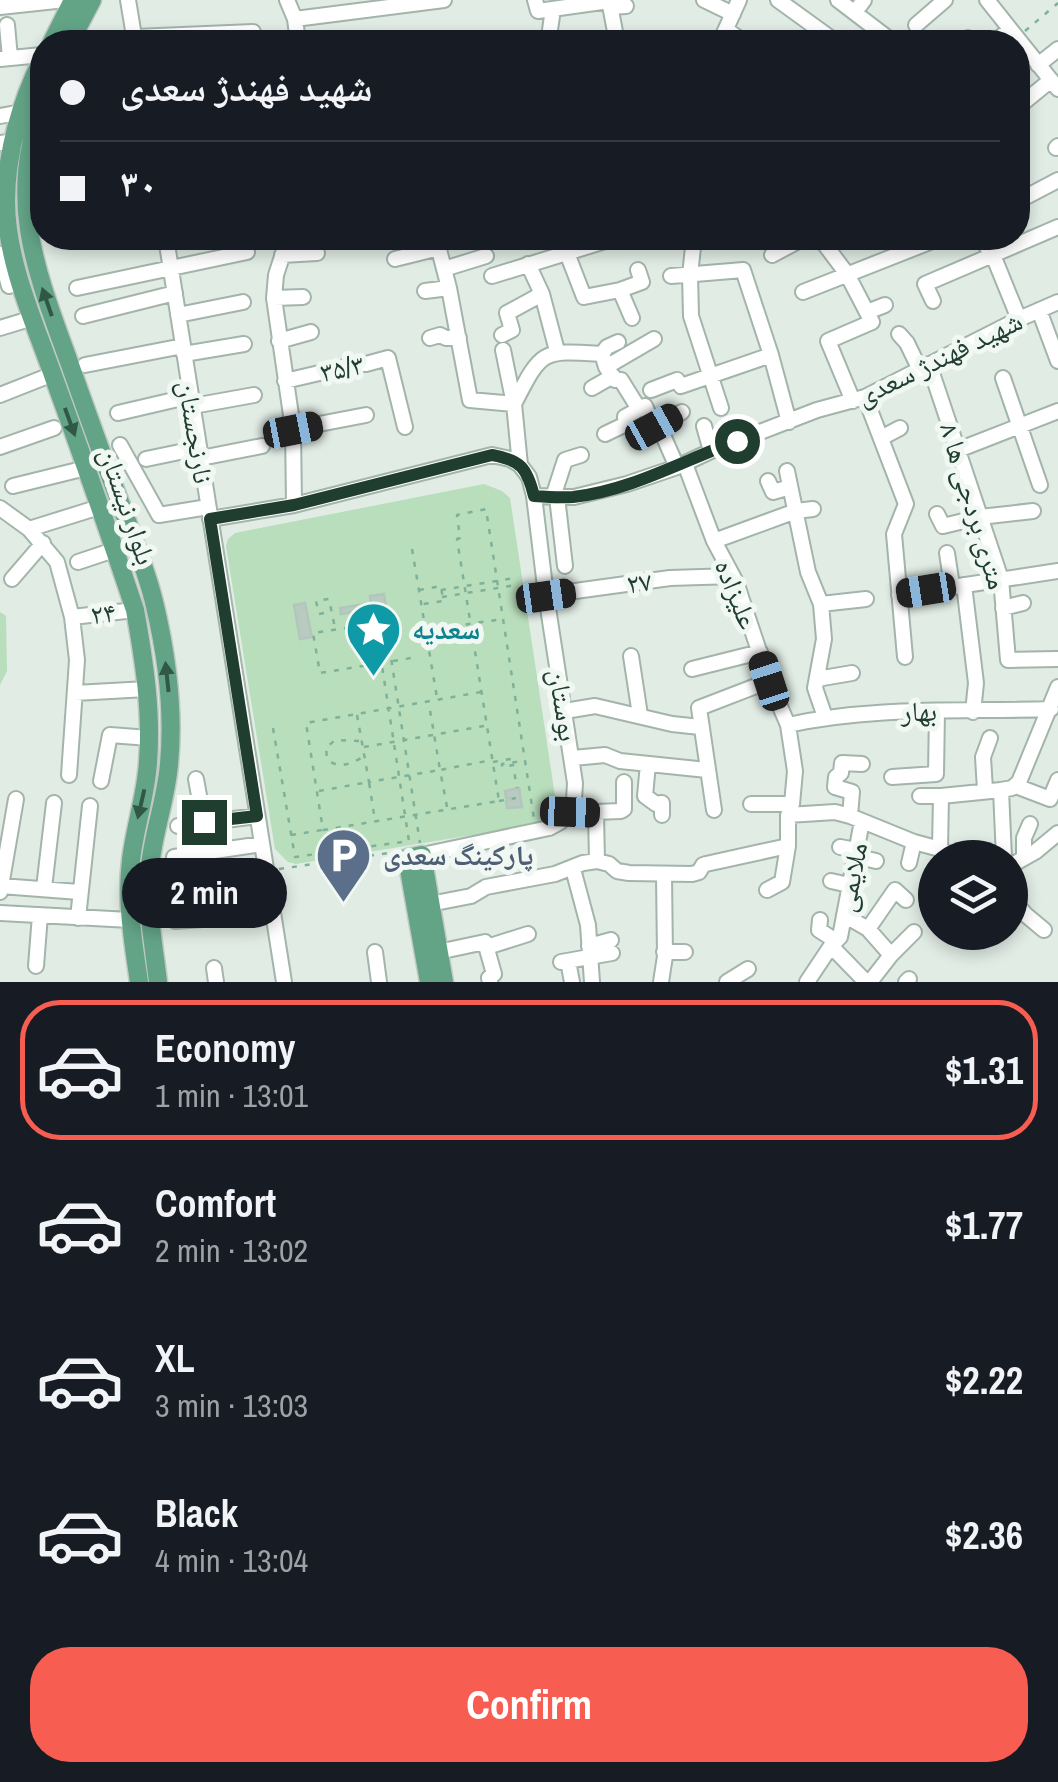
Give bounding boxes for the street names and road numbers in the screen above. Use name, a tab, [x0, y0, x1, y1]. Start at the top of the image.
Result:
street label: شهید فهندژ سعدی	[850, 301, 1028, 415]
street label: ۳۵/۳	[316, 345, 368, 391]
street label: نارنجستان	[169, 378, 223, 486]
street label: ۸ متری بردجی ها	[931, 418, 1017, 594]
street label: بلوار نیستان	[90, 442, 166, 570]
street label: علیزاده	[706, 553, 768, 635]
street label: ۲۷	[624, 561, 654, 603]
street label: ۲۴	[88, 593, 118, 633]
street label: بوستان	[540, 666, 588, 744]
street label: بهار	[900, 692, 937, 730]
street label: ملایمی	[826, 839, 876, 915]

